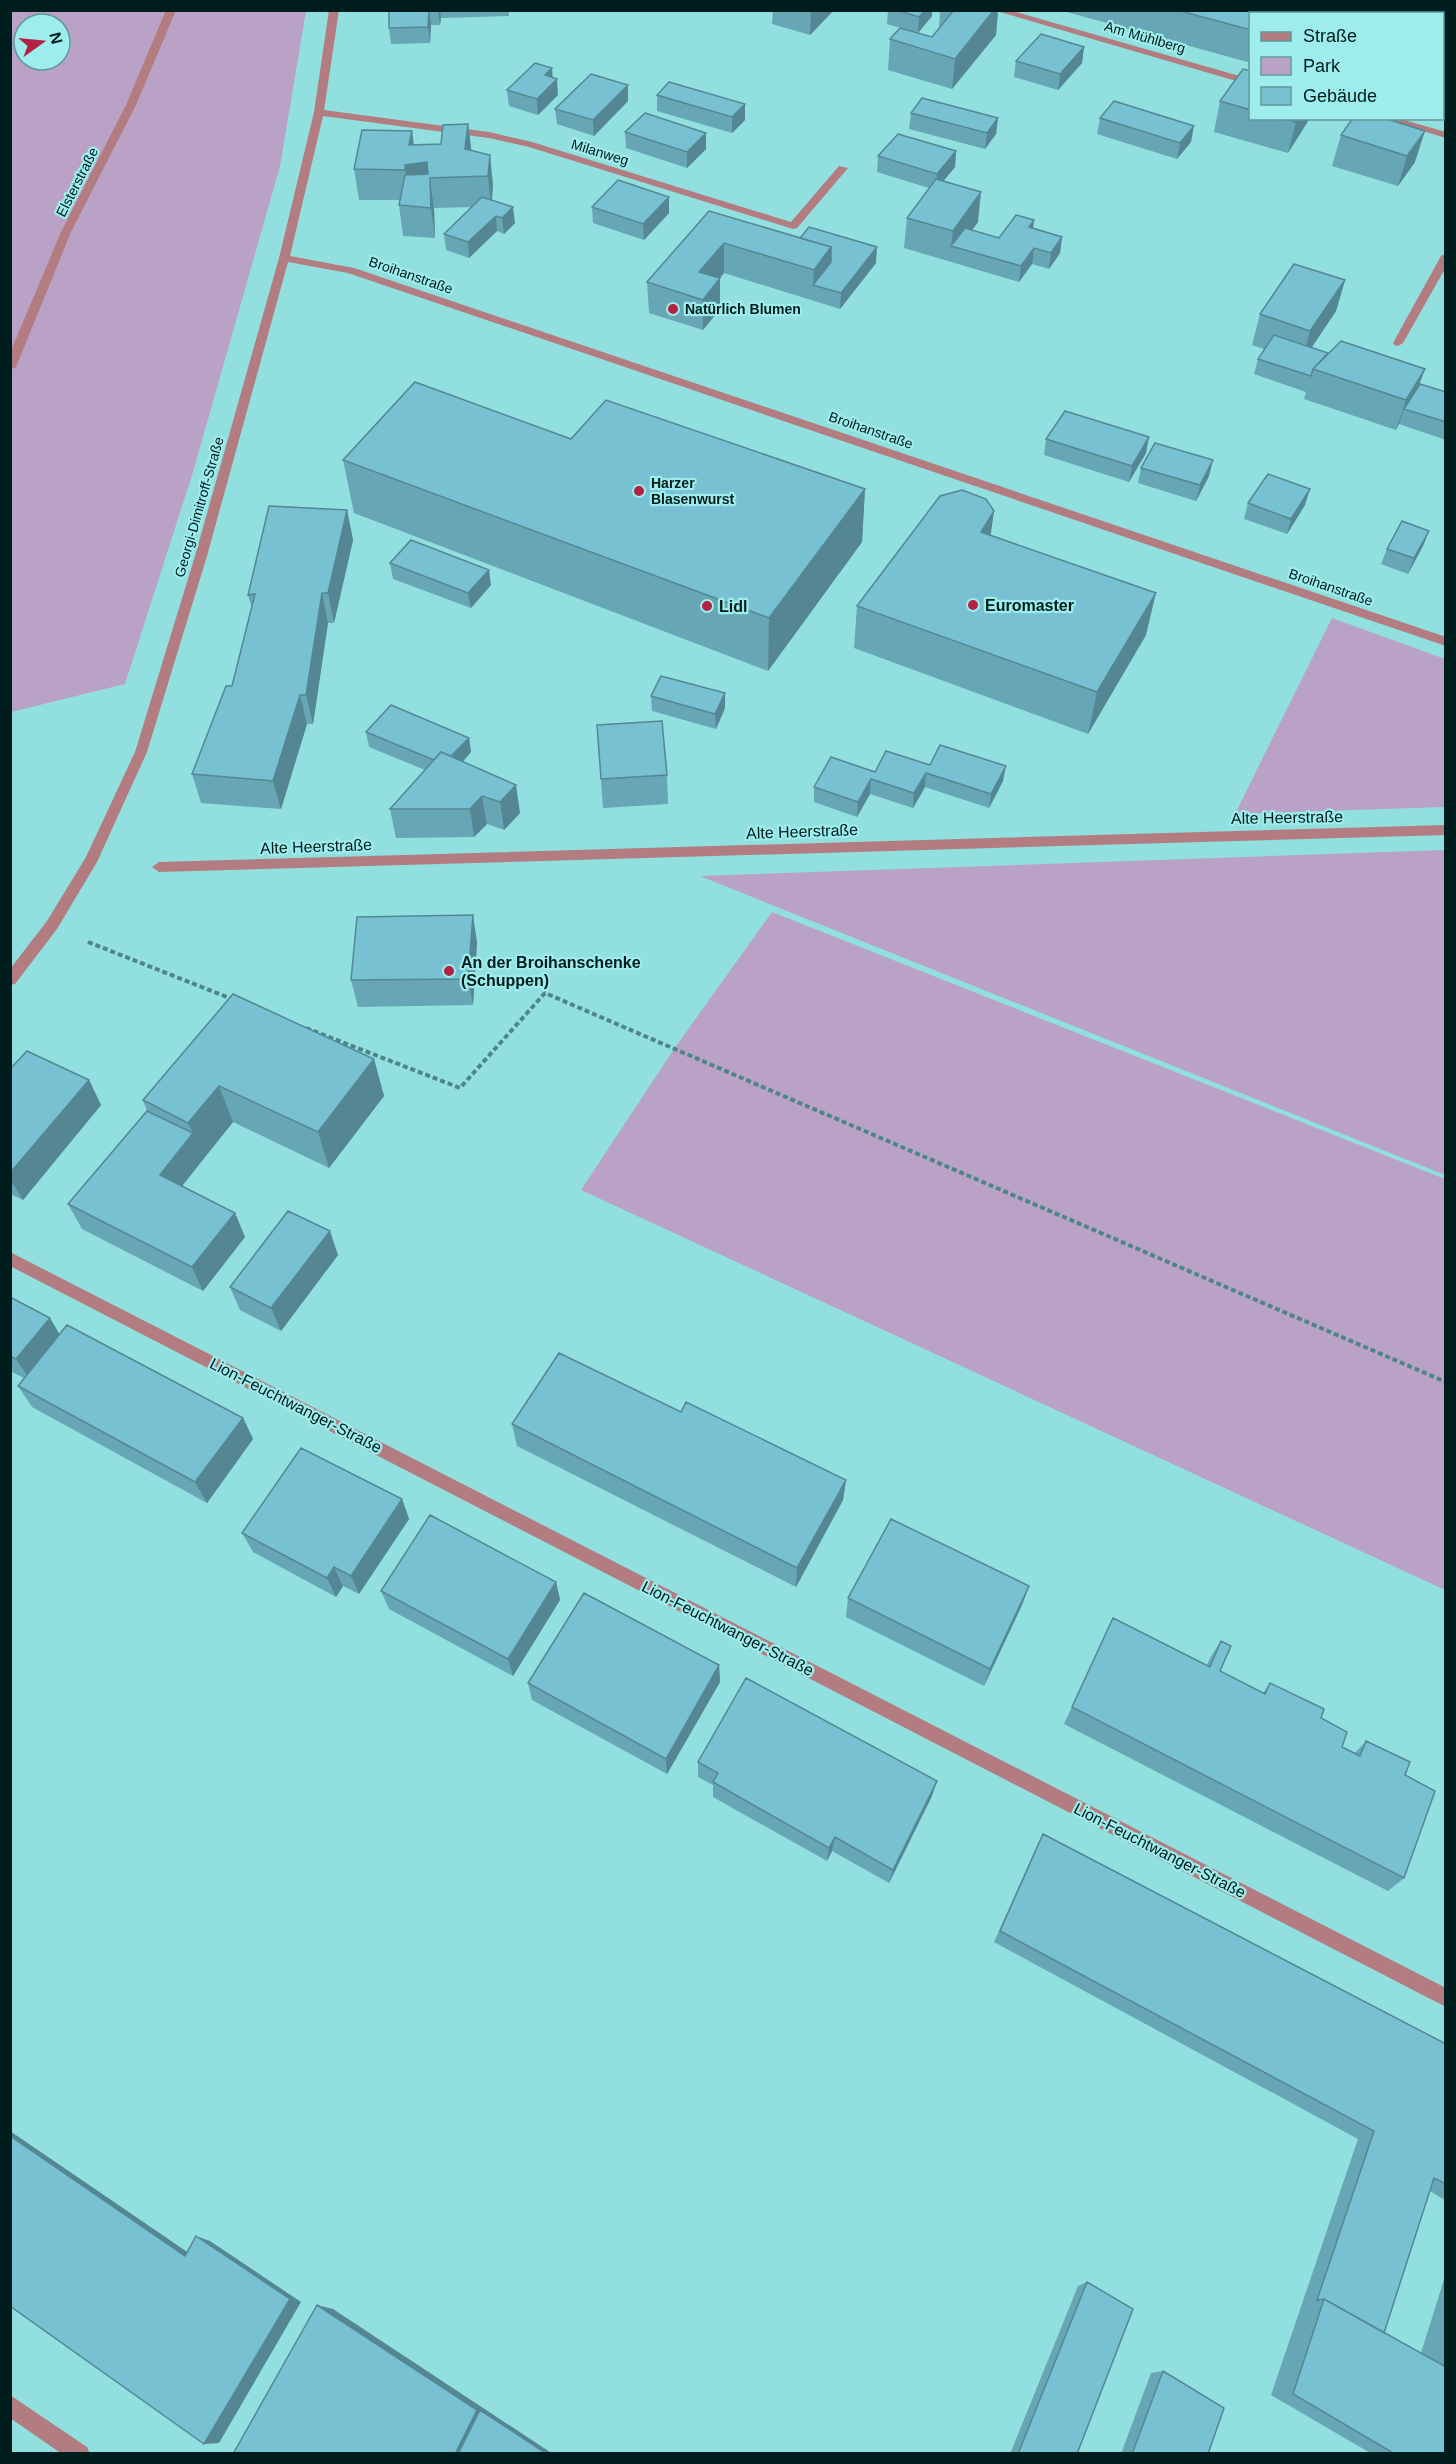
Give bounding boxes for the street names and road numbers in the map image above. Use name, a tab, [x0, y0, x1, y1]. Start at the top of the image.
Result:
street label: Am Mühlberg	[1103, 18, 1187, 56]
street label: Milanweg	[569, 136, 631, 168]
street label: Elsterstraße	[53, 145, 101, 219]
street label: Broihanstraße	[367, 253, 455, 297]
street label: Broihanstraße	[827, 408, 915, 452]
street label: Georgi-Dimitroff-Straße	[171, 435, 227, 579]
street label: Broihanstraße	[1287, 565, 1375, 609]
street label: Alte Heerstraße	[1231, 808, 1343, 827]
street label: Alte Heerstraße	[746, 821, 858, 842]
street label: Alte Heerstraße	[260, 836, 372, 857]
street label: Lion-Feuchtwanger-Straße	[207, 1355, 385, 1456]
street label: Lion-Feuchtwanger-Straße	[639, 1578, 817, 1679]
street label: Lion-Feuchtwanger-Straße	[1071, 1800, 1249, 1901]

